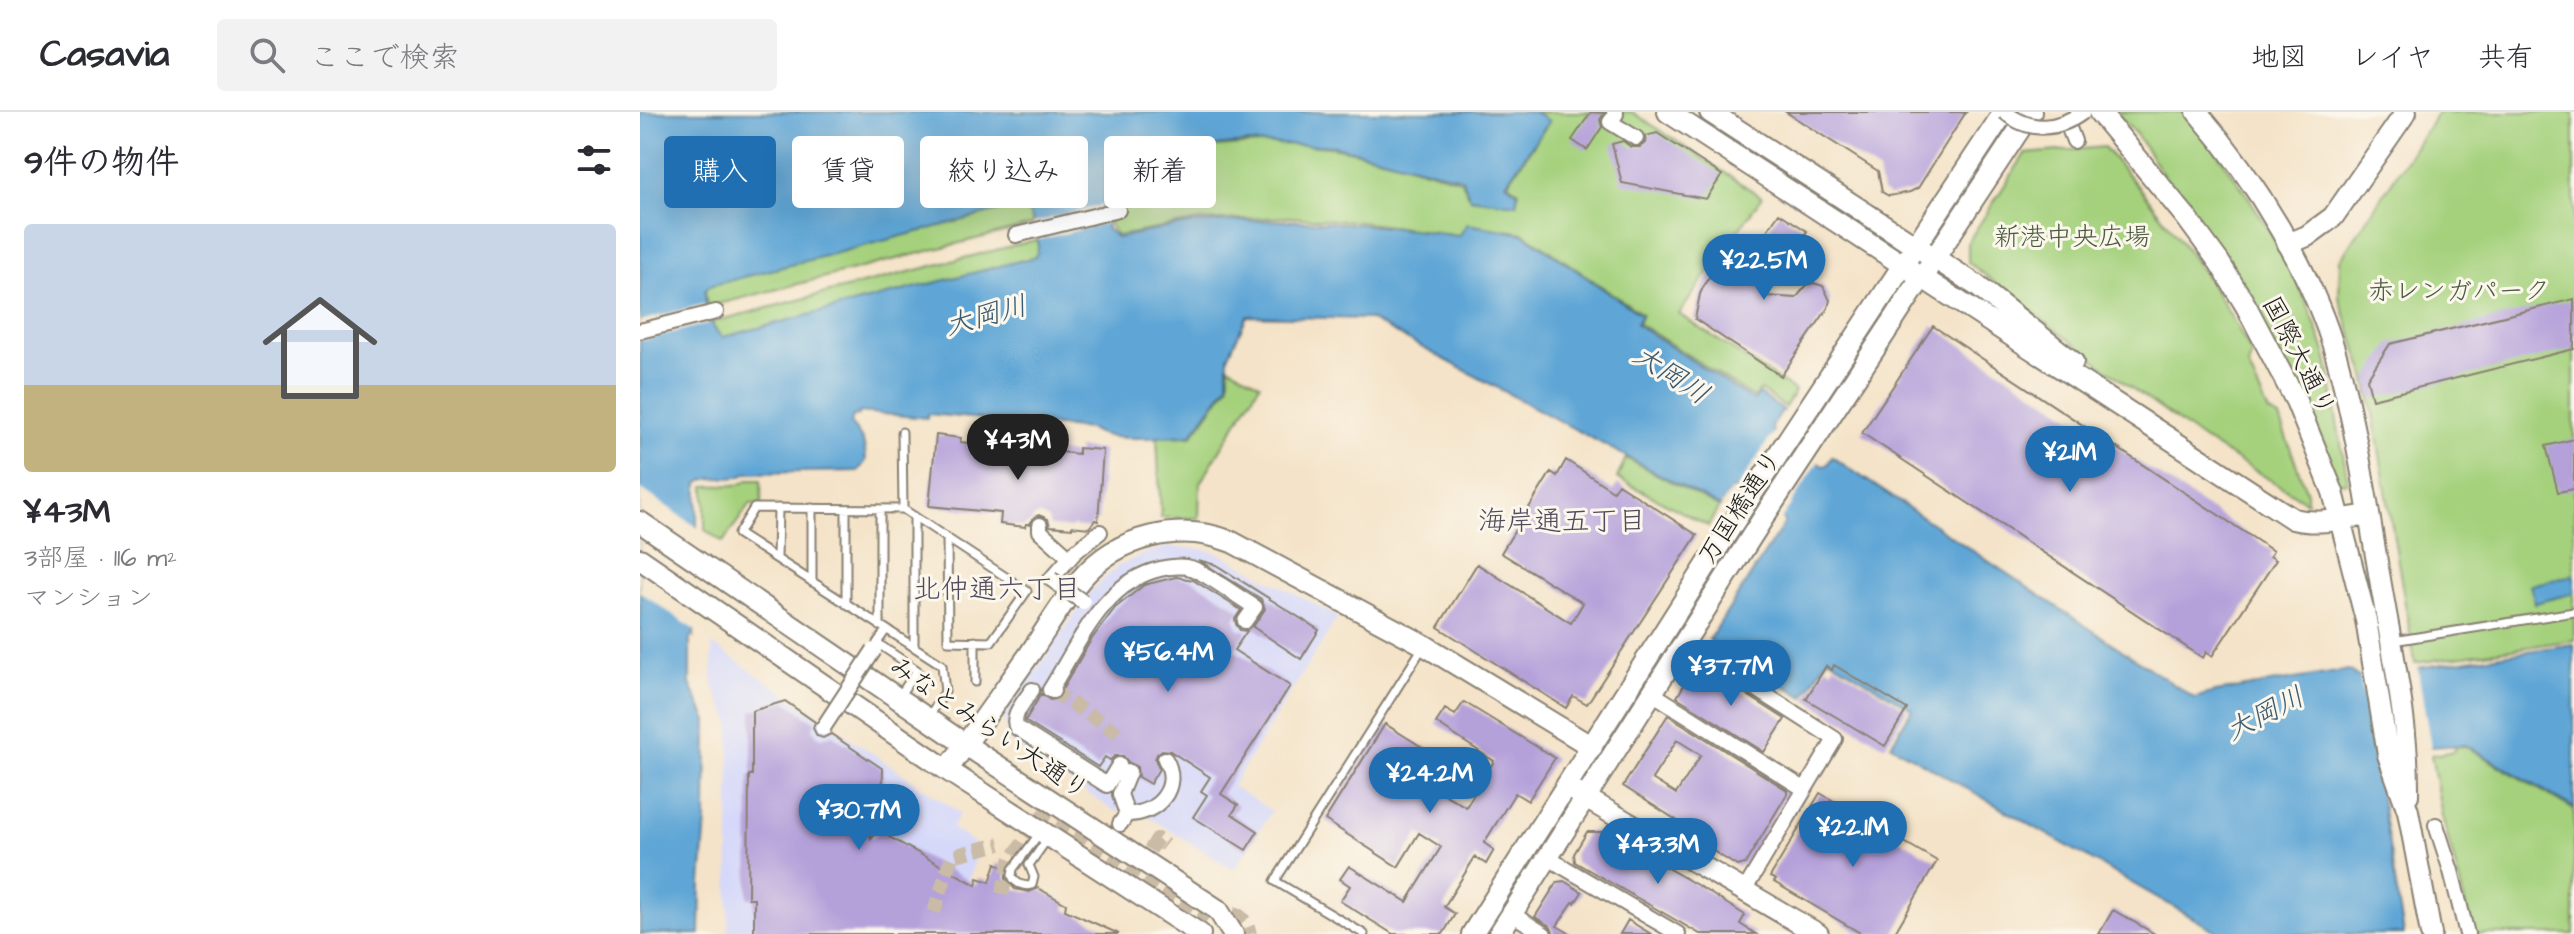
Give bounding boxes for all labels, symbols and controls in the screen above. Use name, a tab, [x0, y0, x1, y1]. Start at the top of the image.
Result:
search box	[217, 19, 777, 91]
text: Casavia	[40, 29, 169, 81]
icon: search	[245, 33, 289, 77]
text: ここで検索	[309, 37, 459, 79]
text: 地図	[2251, 38, 2307, 77]
text: レイヤ	[2351, 38, 2434, 77]
text: 共有	[2478, 38, 2534, 77]
chip: 購入	[664, 136, 776, 208]
chip: 賃貸	[792, 136, 904, 208]
chip: 絞り込み	[920, 136, 1088, 208]
chip: 新着	[1104, 136, 1216, 208]
icon: filters	[572, 138, 616, 182]
text: 9件の物件	[24, 139, 179, 187]
park label: 新港中央広場	[1994, 219, 2150, 255]
pin: ¥22.5M	[1699, 234, 1829, 302]
text: ¥22.5M	[1720, 242, 1808, 278]
park label: 赤レンガパーク	[2368, 273, 2550, 309]
icon: home	[248, 276, 392, 420]
water label: 大岡川	[940, 286, 1032, 346]
street label: 国際大通り	[2253, 290, 2345, 422]
water label: 大岡川	[1625, 336, 1717, 414]
pin: ¥43M	[971, 414, 1065, 482]
text: ¥43M	[985, 422, 1051, 458]
pin: ¥21M	[2023, 426, 2117, 494]
text: ¥21M	[2043, 434, 2097, 470]
street label: 万国橋通り	[1689, 443, 1791, 571]
text: ¥43M	[24, 488, 111, 536]
district label: 海岸通五丁目	[1478, 502, 1646, 541]
text: 3部屋 · 116 m²	[24, 540, 177, 576]
district label: 北仲通六丁目	[913, 570, 1081, 609]
text: マンション	[24, 580, 153, 616]
pin: ¥56.4M	[1103, 626, 1233, 694]
text: ¥56.4M	[1122, 634, 1214, 670]
pin: ¥37.7M	[1666, 640, 1796, 708]
street label: みなとみらい大通り	[882, 648, 1096, 808]
text: ¥37.7M	[1689, 648, 1773, 684]
water label: 大岡川	[2219, 678, 2311, 750]
pin: ¥24.2M	[1365, 747, 1495, 815]
text: ¥24.2M	[1387, 755, 1473, 791]
pin: ¥30.7M	[794, 784, 924, 852]
text: ¥30.7M	[817, 792, 901, 828]
pin: ¥22.1M	[1788, 801, 1918, 869]
text: ¥22.1M	[1817, 809, 1889, 845]
pin: ¥43.3M	[1593, 818, 1723, 886]
text: ¥43.3M	[1616, 826, 1700, 862]

